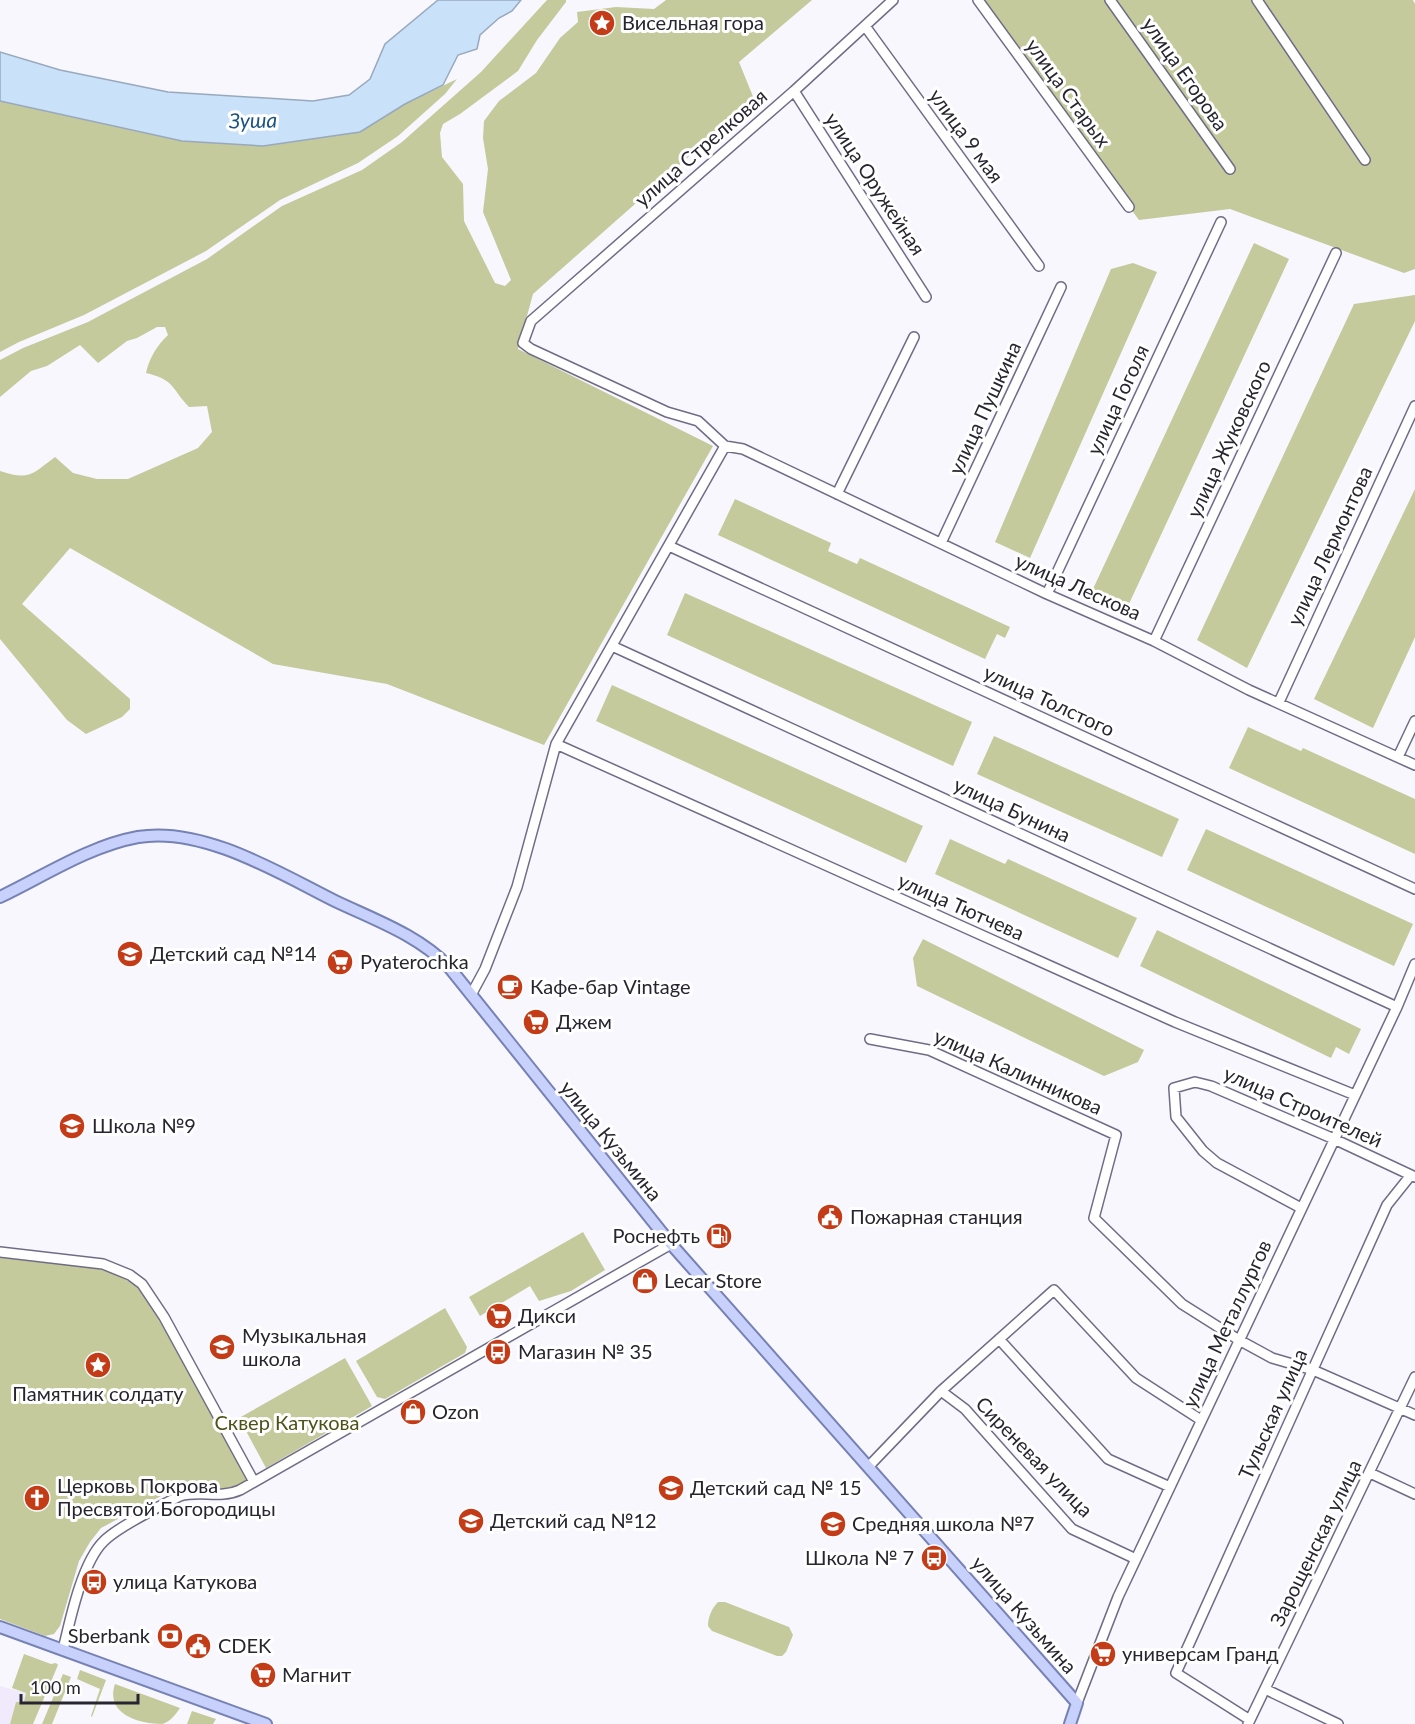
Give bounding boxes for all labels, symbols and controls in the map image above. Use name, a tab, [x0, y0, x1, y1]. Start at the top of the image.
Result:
place icon: Висельная гора	[587, 8, 617, 38]
place label: Висельная гора	[622, 10, 764, 34]
street label: улица Егорова	[1138, 12, 1234, 135]
street label: улица Старых	[1021, 33, 1116, 151]
street label: улица Стрелковая	[629, 83, 771, 211]
street label: улица 9 мая	[925, 84, 1009, 187]
water label: Зуша	[228, 107, 277, 132]
street label: улица Оружейная	[821, 108, 931, 259]
street label: улица Пушкина	[943, 337, 1025, 478]
street label: улица Гоголя	[1081, 341, 1153, 458]
street label: улица Жуковского	[1181, 356, 1275, 521]
street label: улица Лермонтова	[1282, 462, 1377, 629]
street label: улица Лескова	[1012, 548, 1145, 625]
street label: улица Толстого	[980, 659, 1119, 741]
street label: улица Бунина	[950, 772, 1075, 847]
street label: улица Тютчева	[895, 868, 1028, 945]
school or university icon: Детский сад №14	[115, 939, 145, 969]
place label: Детский сад №14	[150, 941, 317, 965]
supermarket icon: Pyaterochka	[325, 947, 355, 977]
place label: Pyaterochka	[360, 949, 469, 973]
cafe icon: Кафе-бар Vintage	[495, 972, 525, 1002]
place label: Кафе-бар Vintage	[530, 974, 691, 998]
supermarket icon: Джем	[521, 1007, 551, 1037]
place label: Джем	[556, 1009, 612, 1033]
street label: улица Калинникова	[931, 1023, 1106, 1119]
street label: улица Строителей	[1220, 1060, 1386, 1152]
street label: улица Кузьмина	[556, 1075, 668, 1205]
school or university icon: Школа №9	[57, 1111, 87, 1141]
place label: Школа №9	[92, 1113, 196, 1137]
public building icon: Пожарная станция	[815, 1202, 845, 1232]
place label: Пожарная станция	[850, 1204, 1023, 1228]
fuel station icon: Роснефть	[704, 1221, 734, 1251]
place label: Роснефть	[612, 1223, 700, 1247]
street label: улица Металлургов	[1177, 1236, 1276, 1411]
shop icon: Lecar Store	[630, 1266, 660, 1296]
place label: Lecar Store	[664, 1268, 762, 1292]
supermarket icon: Дикси	[484, 1301, 514, 1331]
place label: Дикси	[518, 1303, 576, 1327]
place label: Музыкальная школа	[242, 1323, 367, 1370]
school or university icon: Музыкальная школа	[207, 1332, 237, 1362]
bus stop icon: Магазин № 35	[483, 1337, 513, 1367]
place label: Магазин № 35	[518, 1339, 653, 1363]
street label: Тульская улица	[1233, 1345, 1312, 1483]
place icon: Памятник солдату	[83, 1350, 113, 1380]
place label: Памятник солдату	[12, 1381, 184, 1405]
street label: Сиреневая улица	[971, 1391, 1098, 1521]
shop icon: Ozon	[398, 1397, 428, 1427]
place label: Ozon	[432, 1399, 479, 1423]
park label: Сквер Катукова	[215, 1410, 360, 1434]
street label: Зарощенская улица	[1264, 1455, 1366, 1630]
place label: Церковь Покрова Пресвятой Богородицы	[57, 1473, 276, 1520]
school or university icon: Детский сад № 15	[656, 1473, 686, 1503]
place label: Детский сад № 15	[690, 1475, 862, 1499]
church icon: Церковь Покрова Пресвятой Богородицы	[22, 1483, 52, 1513]
school or university icon: Детский сад №12	[456, 1506, 486, 1536]
place label: Детский сад №12	[490, 1508, 657, 1532]
school or university icon: Средняя школа №7	[818, 1509, 848, 1539]
place label: Средняя школа №7	[852, 1511, 1034, 1535]
bus stop icon: Школа № 7	[919, 1543, 949, 1573]
place label: Школа № 7	[805, 1545, 914, 1569]
street label: улица Кузьмина	[967, 1551, 1082, 1678]
bus stop icon: улица Катукова	[79, 1567, 109, 1597]
place label: улица Катукова	[113, 1569, 257, 1593]
bank icon: Sberbank	[155, 1621, 185, 1651]
place label: Sberbank	[68, 1623, 151, 1647]
public building icon: CDEK	[183, 1631, 213, 1661]
place label: CDEK	[218, 1633, 272, 1657]
supermarket icon: универсам Гранд	[1088, 1639, 1118, 1669]
place label: универсам Гранд	[1122, 1641, 1279, 1665]
supermarket icon: Магнит	[248, 1660, 278, 1690]
place label: Магнит	[282, 1662, 351, 1686]
scale bar	[21, 1667, 138, 1705]
text: 100 m	[30, 1676, 81, 1698]

